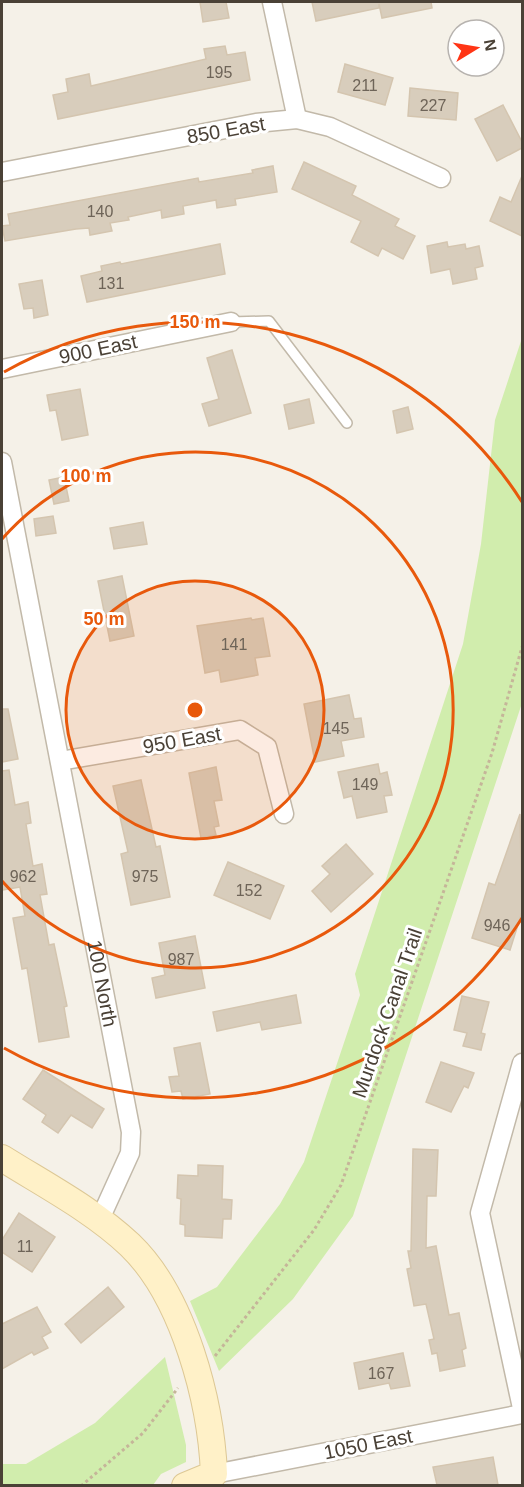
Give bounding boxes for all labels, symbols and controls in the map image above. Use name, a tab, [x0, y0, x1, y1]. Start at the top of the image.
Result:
north arrow	[446, 18, 506, 78]
text: N	[481, 38, 500, 53]
house number: 195	[206, 64, 232, 81]
house number: 211	[352, 77, 378, 94]
house number: 227	[420, 97, 446, 114]
street label: 850 East	[185, 112, 267, 148]
house number: 140	[87, 203, 113, 220]
house number: 131	[98, 275, 124, 292]
text: 150 m	[169, 312, 221, 332]
street label: 900 East	[57, 330, 139, 368]
text: 100 m	[60, 466, 112, 486]
text: 50 m	[83, 609, 125, 629]
house number: 141	[221, 636, 247, 653]
centre of rings	[185, 700, 205, 720]
house number: 145	[323, 720, 349, 737]
street label: 950 East	[141, 722, 223, 758]
house number: 149	[352, 776, 378, 793]
house number: 962	[10, 868, 36, 885]
house number: 975	[132, 868, 158, 885]
house number: 152	[236, 882, 262, 899]
house number: 946	[484, 917, 510, 934]
street label: Murdock Canal Trail	[348, 925, 426, 1101]
street label: 100 North	[83, 938, 122, 1029]
house number: 987	[168, 951, 194, 968]
house number: 11	[17, 1238, 33, 1255]
house number: 167	[368, 1365, 394, 1382]
street label: 1050 East	[322, 1425, 415, 1463]

